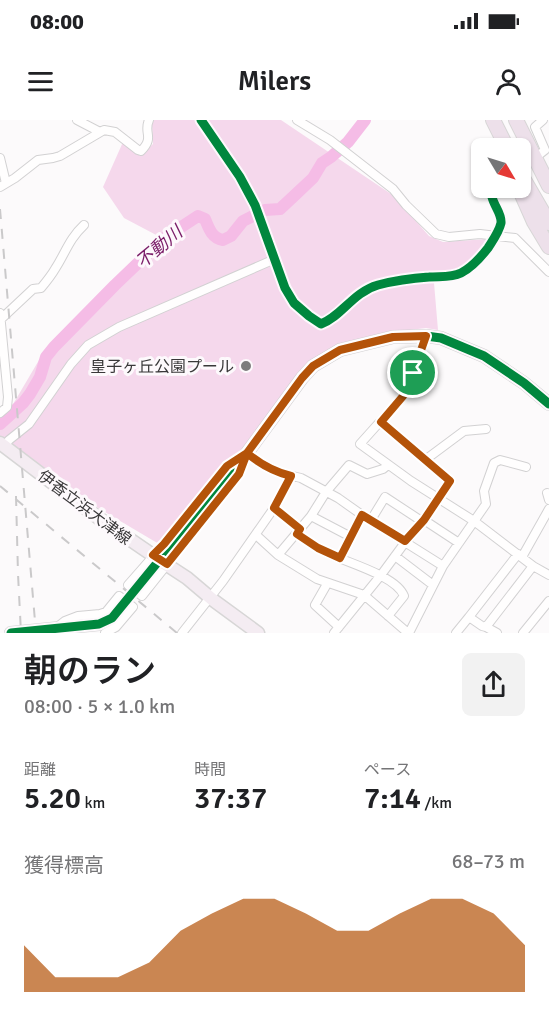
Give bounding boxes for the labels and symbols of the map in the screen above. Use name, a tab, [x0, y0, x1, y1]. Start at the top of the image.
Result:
north arrow	[471, 138, 531, 198]
water label: 不動川	[131, 220, 188, 273]
pin	[387, 347, 438, 398]
place label: 皇子ヶ丘公園プール	[90, 357, 234, 377]
marker: 皇子ヶ丘公園プール	[239, 359, 253, 373]
street label: 伊香立浜大津線	[34, 466, 135, 549]

